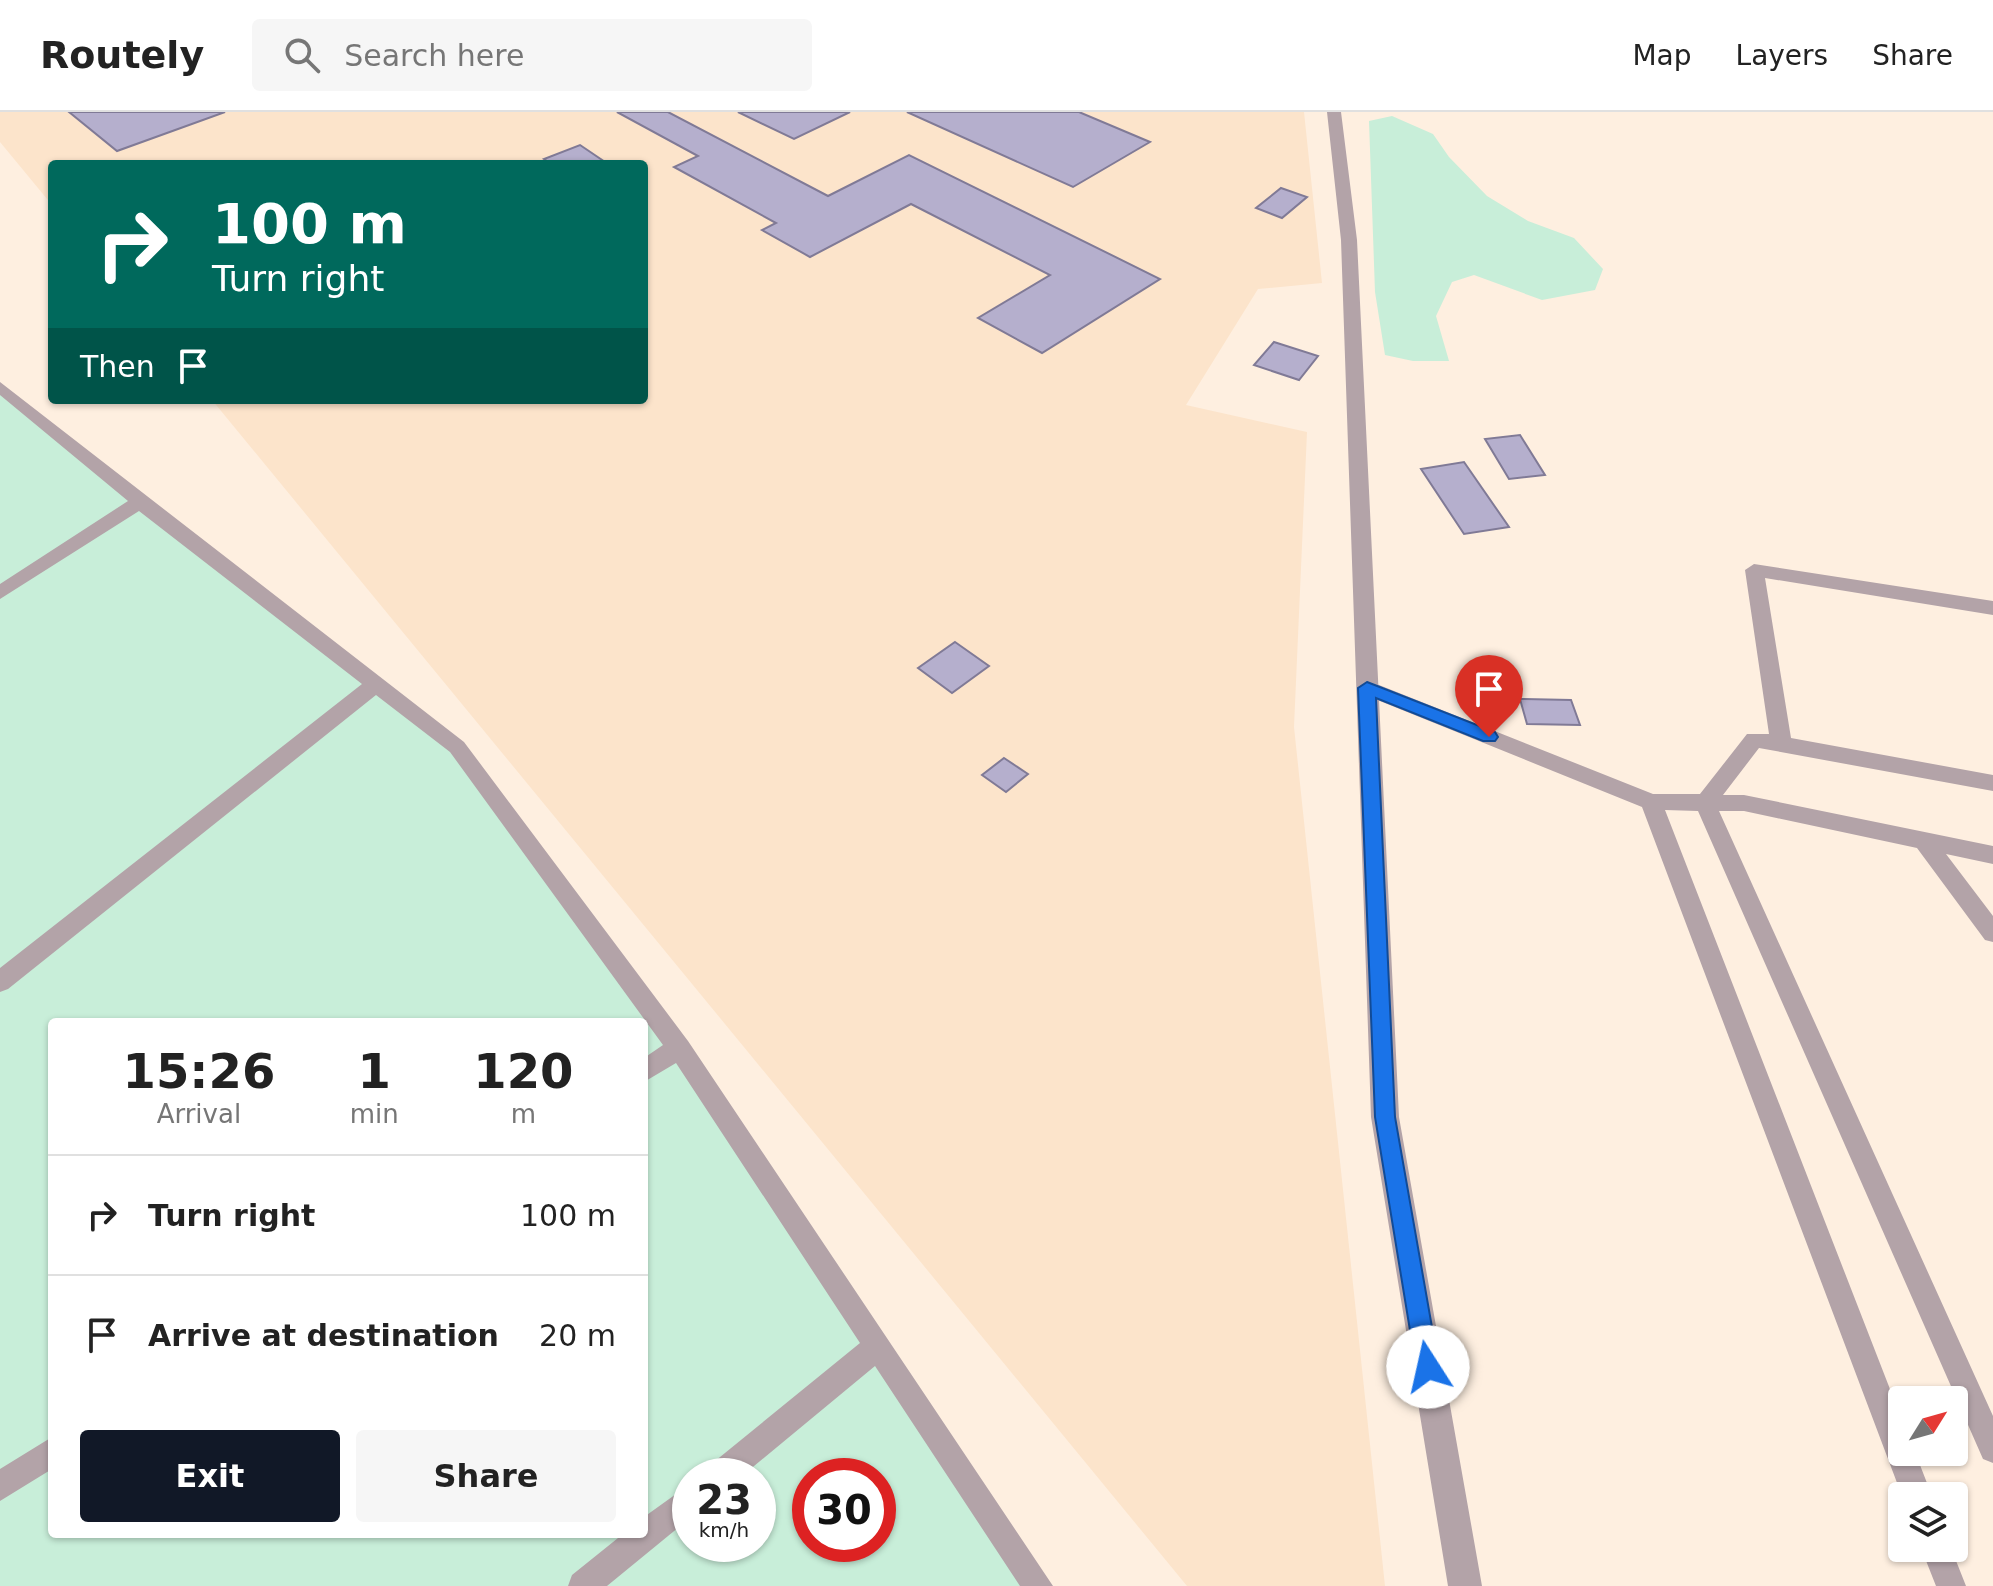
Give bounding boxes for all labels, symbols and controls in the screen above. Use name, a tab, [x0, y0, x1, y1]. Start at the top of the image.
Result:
search box	[252, 19, 812, 91]
text: Routely	[40, 33, 204, 77]
icon: search	[280, 33, 324, 77]
text: Search here	[344, 38, 524, 73]
text: Map	[1632, 39, 1692, 72]
text: Layers	[1736, 39, 1828, 72]
text: Share	[1872, 39, 1953, 72]
text: 100 m	[212, 191, 407, 256]
icon: right	[80, 192, 184, 296]
text: Turn right	[212, 258, 384, 299]
icon: arrive	[171, 344, 215, 388]
text: Then	[80, 349, 155, 384]
pin	[1455, 655, 1523, 737]
icon: arrive	[1467, 667, 1511, 711]
text: 15:26	[122, 1043, 275, 1099]
text: 1	[358, 1043, 391, 1099]
text: 120	[473, 1043, 573, 1099]
text: Arrival	[157, 1099, 241, 1129]
text: min	[350, 1099, 399, 1129]
text: m	[511, 1099, 536, 1129]
icon: right	[80, 1193, 124, 1237]
text: Turn right	[148, 1198, 315, 1233]
text: 100 m	[520, 1198, 616, 1233]
icon: arrive	[80, 1313, 124, 1357]
text: Arrive at destination	[148, 1318, 499, 1353]
text: 20 m	[539, 1318, 616, 1353]
position arrow	[1386, 1325, 1470, 1409]
north arrow	[1888, 1386, 1968, 1466]
map controls	[1888, 1386, 1968, 1562]
button: Exit	[80, 1430, 340, 1522]
button: Share	[356, 1430, 616, 1522]
speed limit sign: 30	[792, 1458, 896, 1562]
text: 23	[696, 1477, 752, 1523]
button: layers	[1888, 1482, 1968, 1562]
text: km/h	[699, 1518, 749, 1542]

